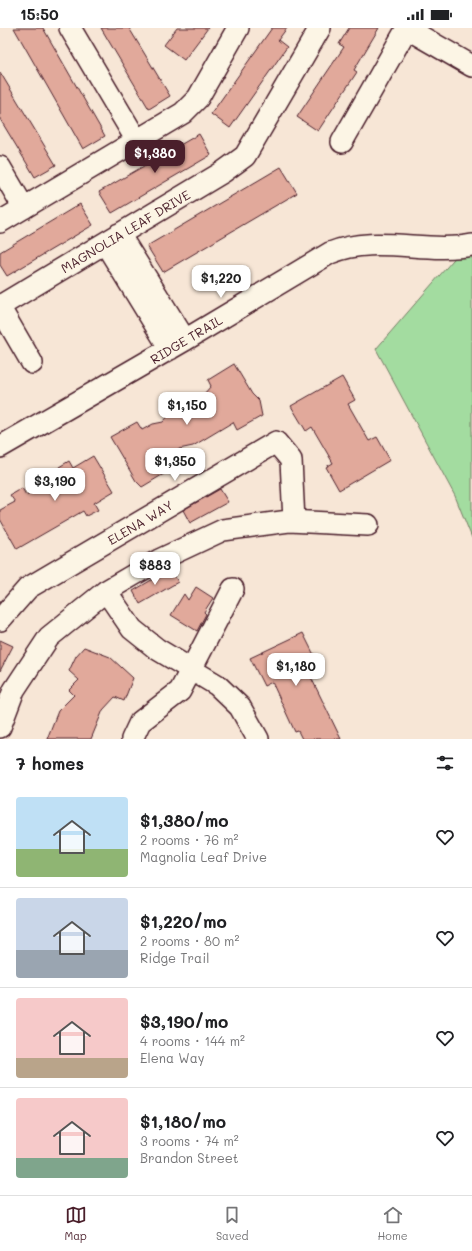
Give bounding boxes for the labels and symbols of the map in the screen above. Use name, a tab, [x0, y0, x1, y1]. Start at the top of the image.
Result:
pin: $1,380	[122, 140, 188, 174]
street label: MAGNOLIA LEAF DRIVE	[57, 186, 193, 276]
pin: $1,220	[188, 265, 254, 299]
street label: RIDGE TRAIL	[147, 311, 225, 367]
pin: $1,150	[154, 392, 220, 426]
pin: $1,350	[142, 448, 208, 482]
pin: $3,190	[22, 468, 88, 502]
street label: ELENA WAY	[104, 496, 176, 548]
pin: $883	[131, 552, 179, 586]
pin: $1,180	[263, 653, 329, 687]

